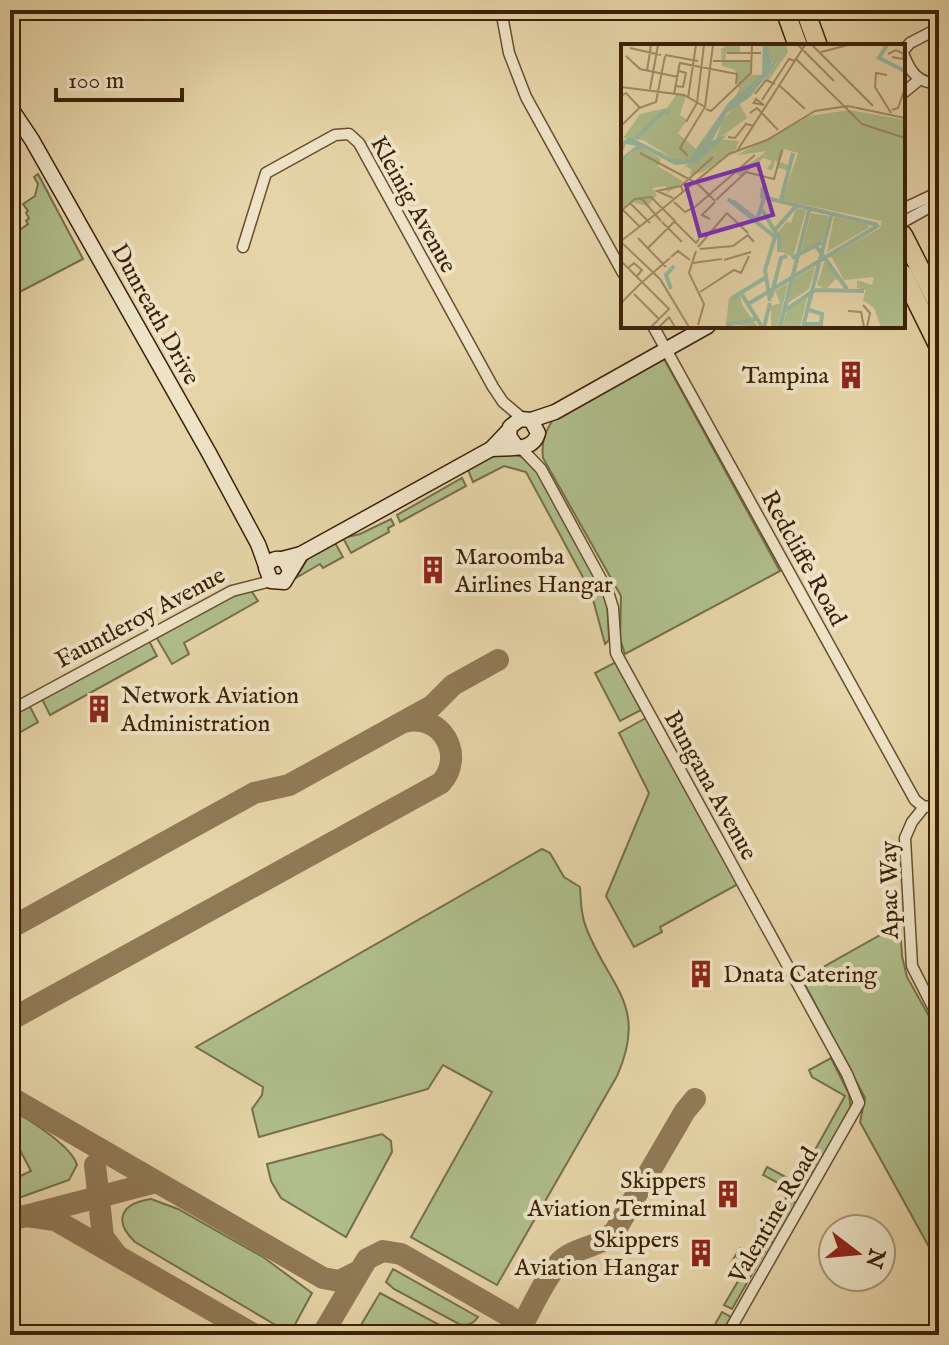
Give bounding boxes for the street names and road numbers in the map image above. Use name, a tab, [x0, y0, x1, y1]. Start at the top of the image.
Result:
street label: Kleinig Avenue	[362, 131, 463, 279]
street label: Dunreath Drive	[103, 239, 206, 391]
street label: Redcliffe Road	[753, 486, 853, 632]
street label: Fauntleroy Avenue	[50, 560, 231, 676]
street label: Bungana Avenue	[656, 706, 764, 866]
street label: Apac Way	[874, 840, 907, 940]
street label: Valentine Road	[722, 1142, 826, 1290]

